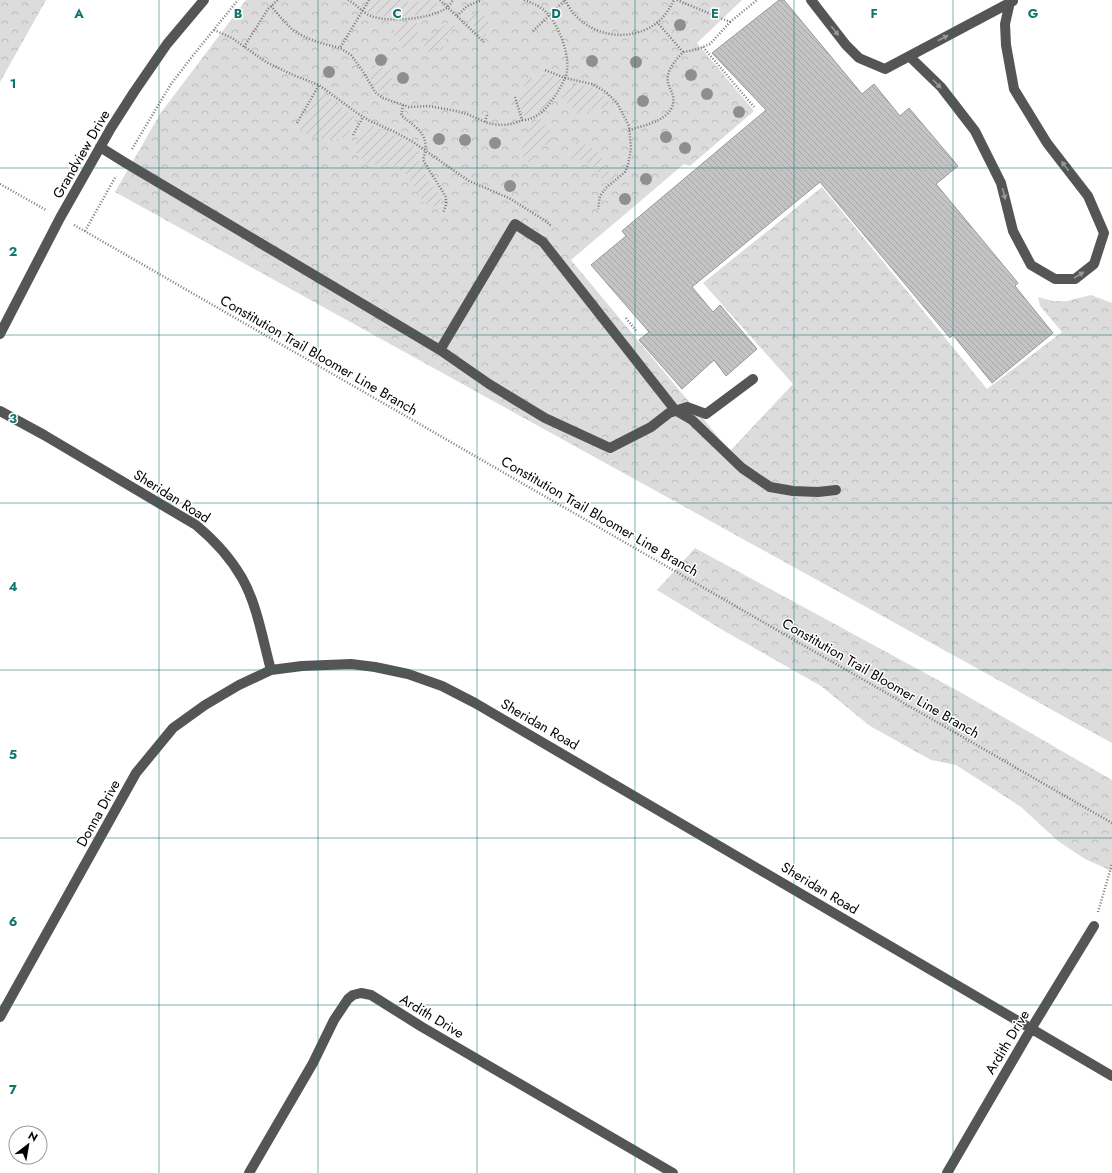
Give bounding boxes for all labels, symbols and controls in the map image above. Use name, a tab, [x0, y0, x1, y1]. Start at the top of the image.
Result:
text: A	[73, 4, 84, 23]
text: B	[234, 4, 243, 23]
text: C	[392, 4, 402, 23]
text: D	[551, 4, 561, 23]
text: E	[711, 4, 719, 23]
text: F	[870, 4, 878, 23]
text: G	[1028, 4, 1039, 23]
one-way arrow	[831, 25, 840, 36]
one-way arrow	[937, 35, 949, 41]
text: 1	[10, 74, 16, 93]
one-way arrow	[932, 79, 942, 89]
street label: Grandview Drive	[47, 106, 115, 202]
one-way arrow	[1061, 160, 1069, 171]
one-way arrow	[1001, 187, 1007, 200]
text: 2	[9, 242, 17, 261]
one-way arrow	[1074, 271, 1084, 279]
street label: Constitution Trail Bloomer Line Branch	[217, 290, 421, 420]
text: 3	[9, 409, 17, 428]
street label: Constitution Trail Bloomer Line Branch	[498, 451, 702, 581]
street label: Sheridan Road	[130, 464, 214, 528]
text: 4	[8, 577, 18, 596]
street label: Constitution Trail Bloomer Line Branch	[779, 613, 983, 743]
street label: Sheridan Road	[497, 694, 583, 754]
text: 5	[9, 745, 17, 764]
street label: Donna Drive	[71, 776, 125, 850]
street label: Sheridan Road	[778, 857, 862, 919]
text: 6	[9, 912, 18, 931]
street label: Ardith Drive	[396, 989, 468, 1043]
street label: Ardith Drive	[980, 1006, 1034, 1078]
text: 7	[9, 1080, 17, 1099]
north arrow	[8, 1125, 48, 1165]
text: N	[25, 1127, 41, 1146]

